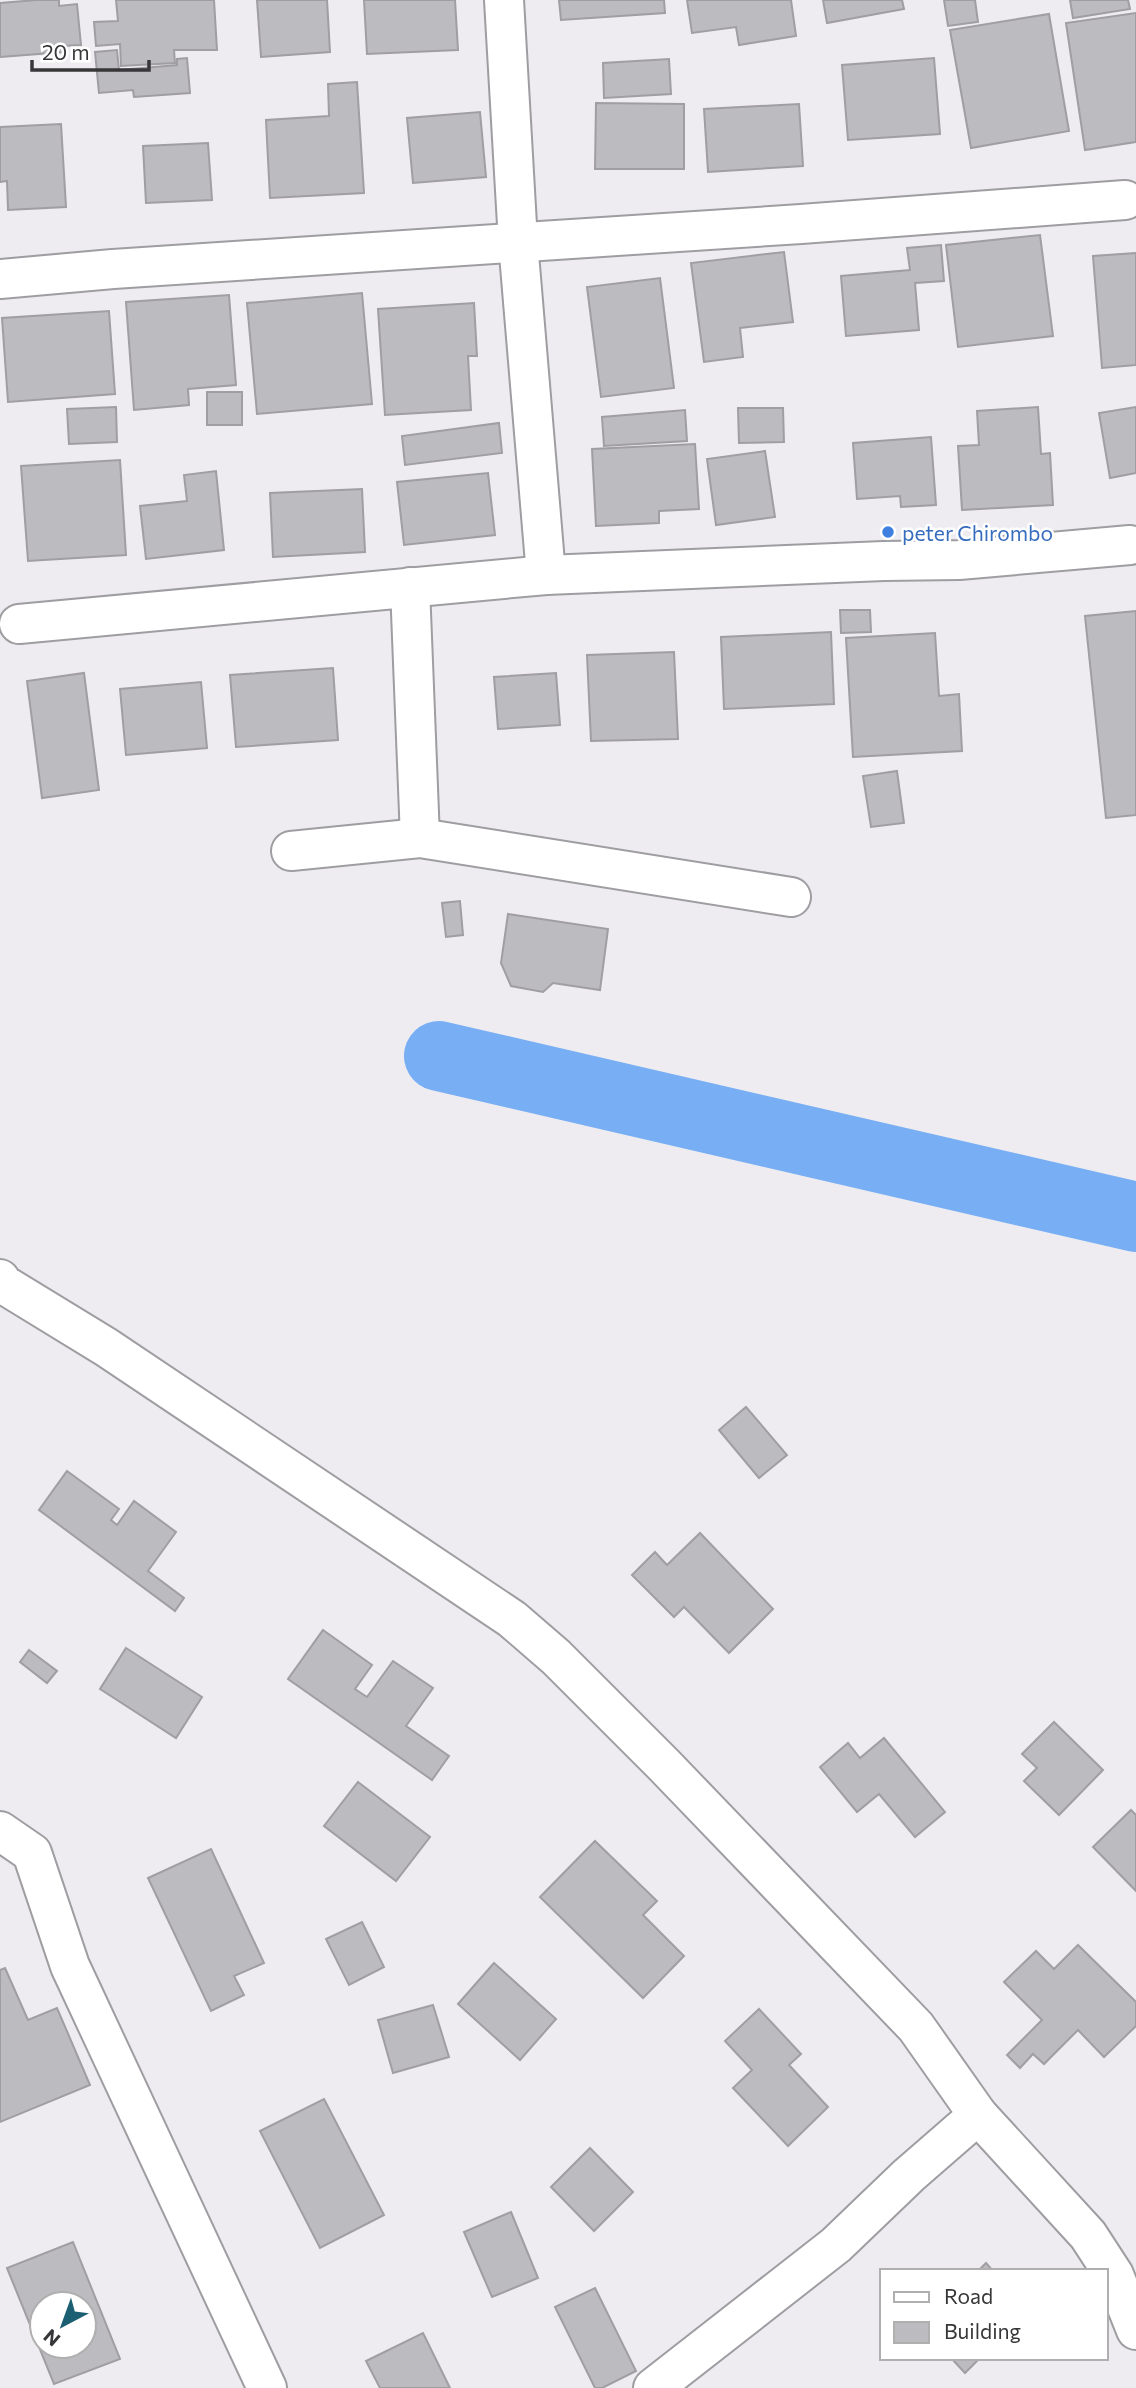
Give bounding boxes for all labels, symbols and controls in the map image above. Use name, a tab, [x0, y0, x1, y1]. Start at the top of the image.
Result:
scale bar	[32, 28, 149, 72]
text: 20 m	[42, 39, 90, 64]
place label: peter Chirombo	[902, 520, 1053, 545]
marker: peter Chirombo	[880, 524, 896, 540]
legend	[880, 2269, 1108, 2360]
text: Road	[944, 2283, 993, 2308]
north arrow	[28, 2290, 98, 2360]
text: Building	[944, 2318, 1021, 2343]
text: N	[39, 2325, 64, 2352]

